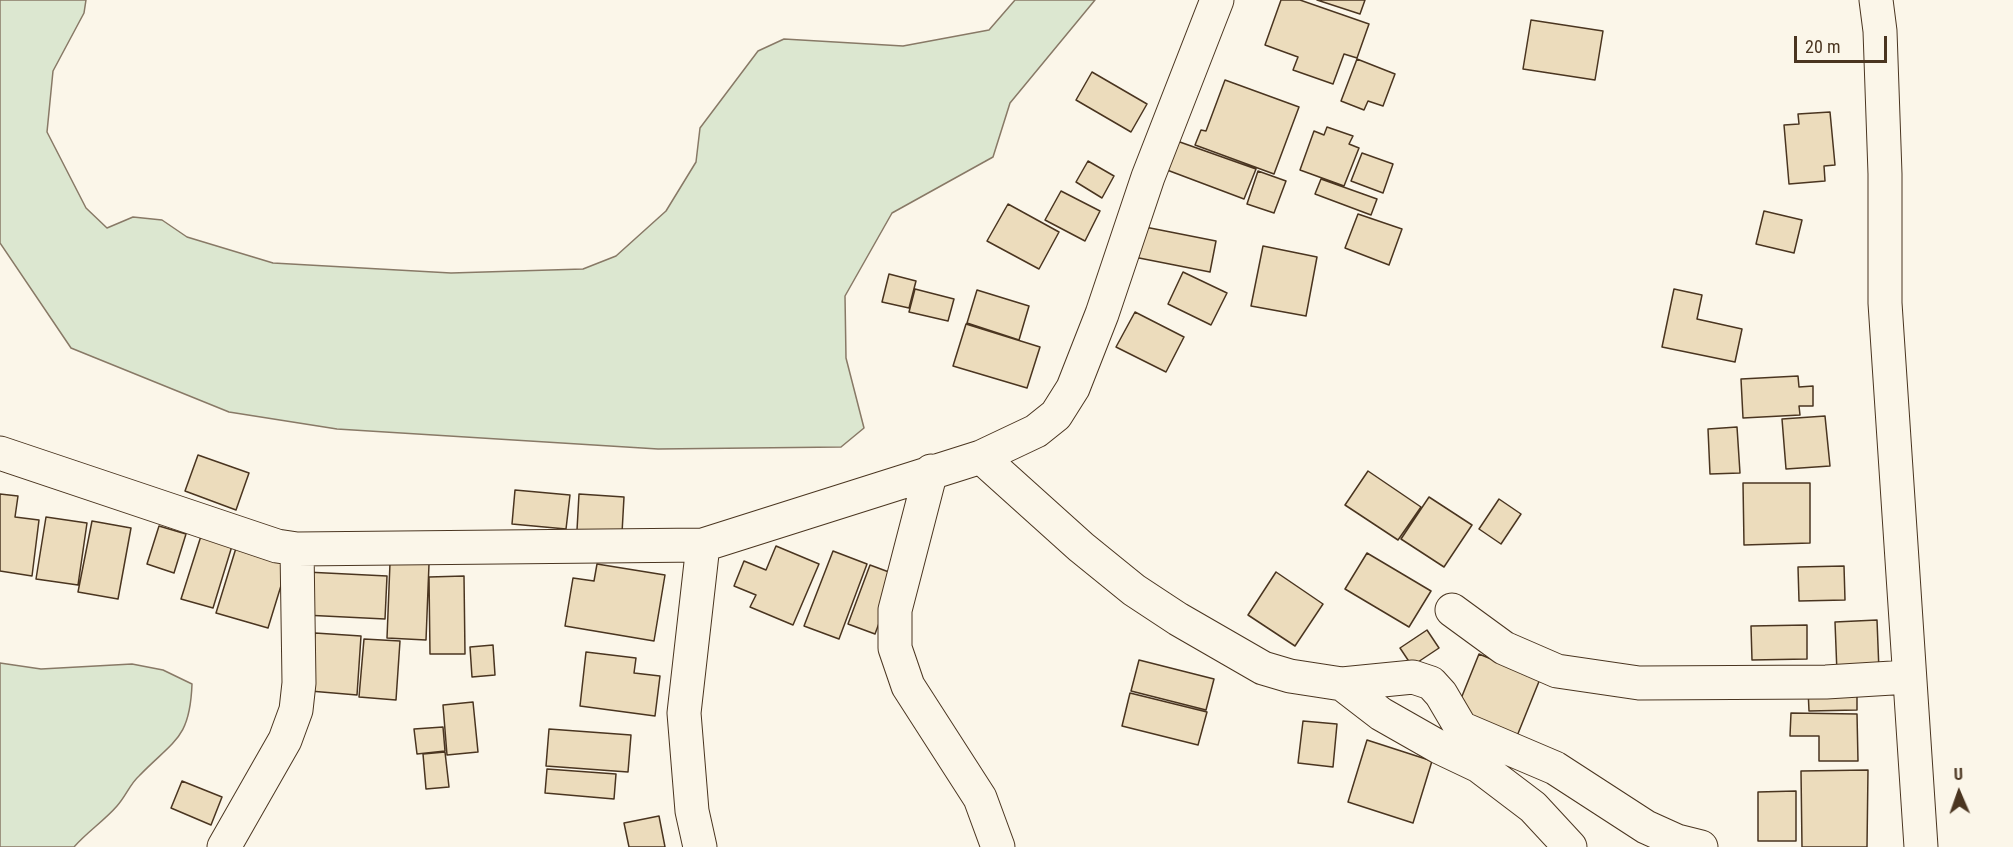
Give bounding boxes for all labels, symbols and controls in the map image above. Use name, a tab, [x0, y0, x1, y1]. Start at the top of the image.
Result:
scale bar	[1797, 24, 1890, 62]
text: 20 m	[1805, 36, 1840, 57]
north arrow	[1929, 763, 1989, 823]
text: U	[1953, 765, 1963, 784]

